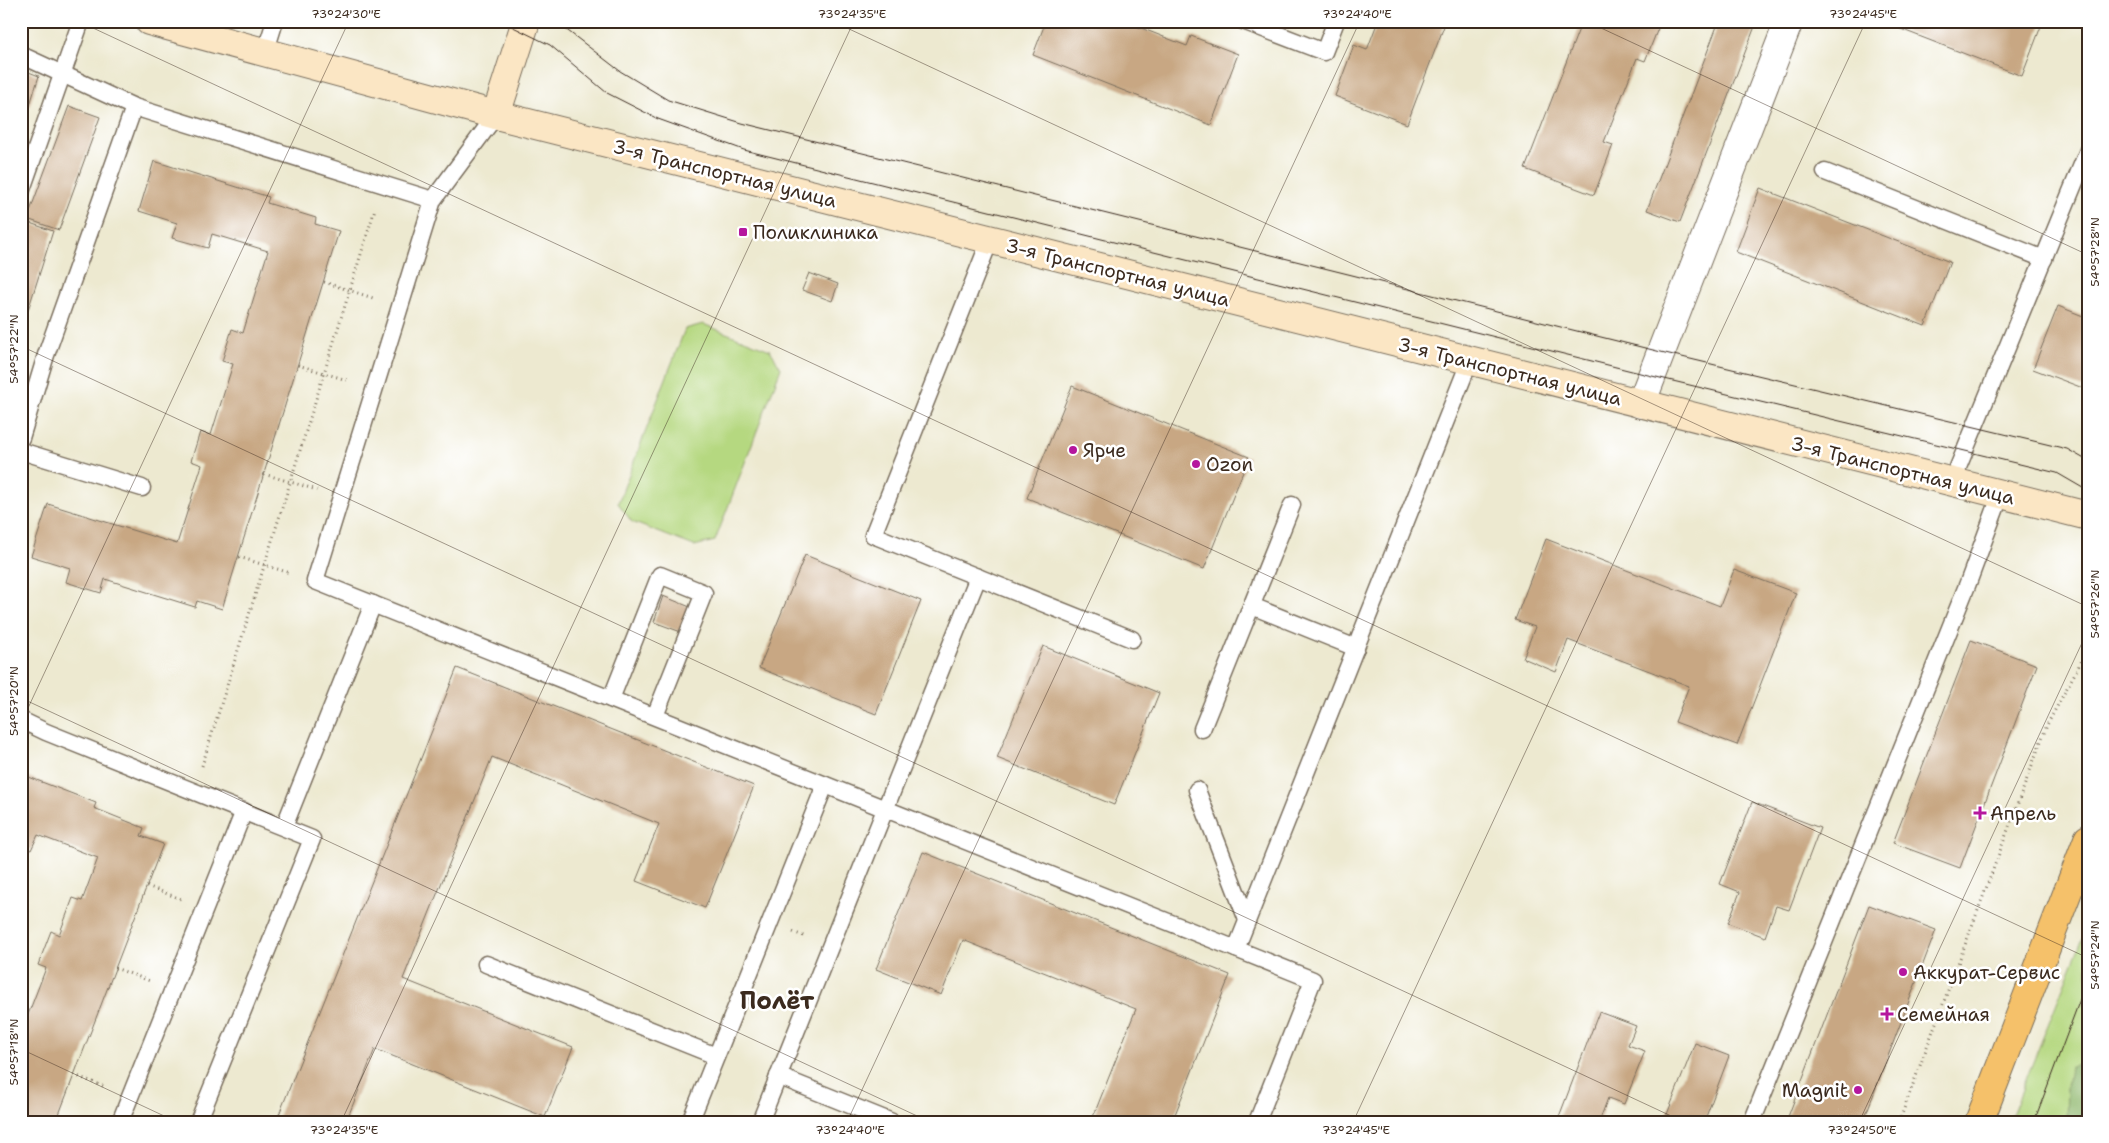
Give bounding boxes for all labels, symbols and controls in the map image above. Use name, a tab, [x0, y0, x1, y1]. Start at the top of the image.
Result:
text: 73°24'30"E	[311, 6, 381, 22]
text: 73°24'35"E	[818, 6, 886, 22]
text: 73°24'40"E	[1322, 6, 1392, 22]
text: 73°24'45"E	[1829, 6, 1897, 22]
street label: 3-я Транспортная улица	[610, 134, 840, 213]
text: 54°57'28"N	[2087, 217, 2103, 287]
place label: Поликлиника	[753, 220, 878, 245]
marker: Поликлиника	[737, 226, 749, 238]
street label: 3-я Транспортная улица	[1003, 233, 1233, 312]
text: 54°57'22"N	[6, 314, 22, 384]
street label: 3-я Транспортная улица	[1395, 332, 1625, 411]
street label: 3-я Транспортная улица	[1788, 431, 2018, 510]
place label: Ярче	[1083, 438, 1126, 463]
marker: Ярче	[1067, 444, 1079, 456]
place label: Ozon	[1206, 452, 1253, 477]
marker: Ozon	[1190, 458, 1202, 470]
text: 54°57'26"N	[2087, 570, 2103, 638]
text: 54°57'20"N	[6, 666, 22, 736]
place label: Апрель	[1990, 801, 2056, 826]
marker: Апрель	[1974, 807, 1986, 819]
text: 54°57'24"N	[2087, 920, 2103, 990]
place label: Аккурат-Сервис	[1913, 960, 2060, 985]
marker: Аккурат-Сервис	[1897, 966, 1909, 978]
district label: Полёт	[740, 985, 815, 1017]
place label: Семейная	[1897, 1002, 1990, 1027]
marker: Семейная	[1881, 1008, 1893, 1020]
text: 54°57'18"N	[6, 1019, 22, 1085]
place label: Magnit	[1782, 1078, 1848, 1103]
marker: Magnit	[1852, 1084, 1864, 1096]
text: 73°24'35"E	[310, 1122, 378, 1138]
text: 73°24'40"E	[815, 1122, 885, 1138]
text: 73°24'45"E	[1322, 1122, 1390, 1138]
text: 73°24'50"E	[1827, 1122, 1897, 1138]

